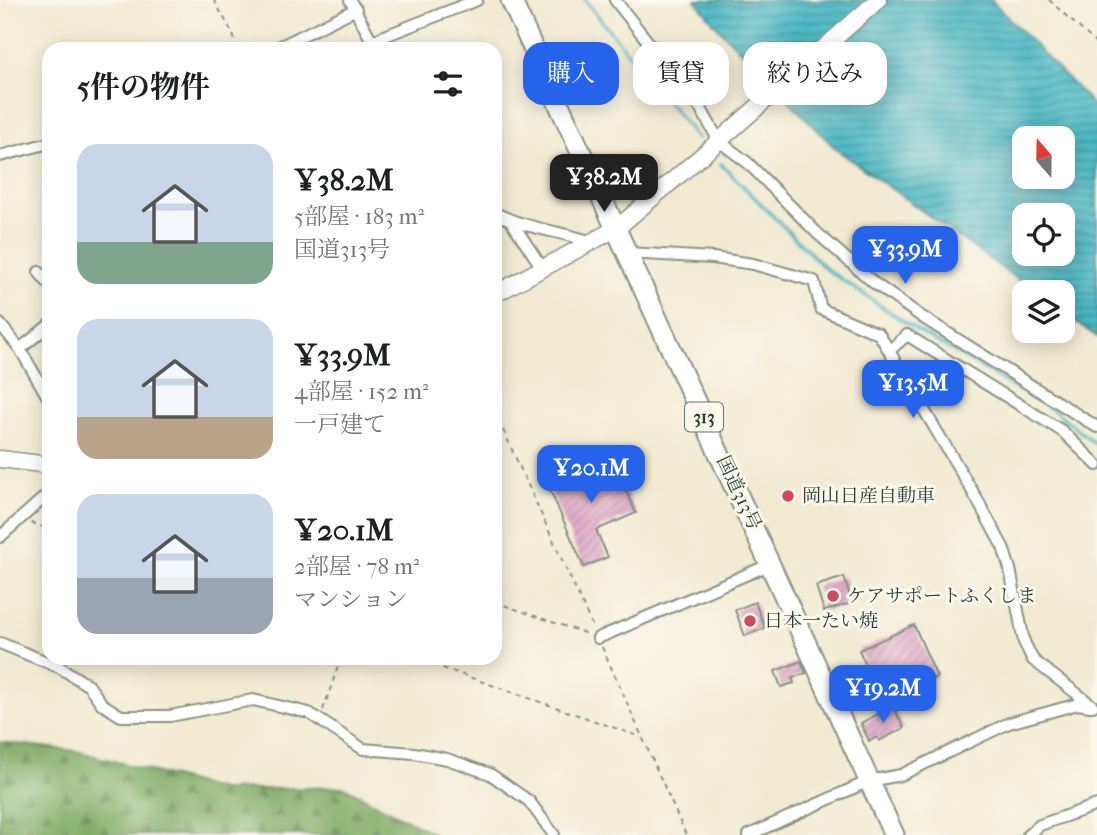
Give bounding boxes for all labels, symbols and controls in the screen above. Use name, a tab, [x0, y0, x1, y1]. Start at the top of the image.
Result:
chip: 購入	[523, 42, 619, 105]
chip: 賃貸	[633, 42, 729, 105]
chip: 絞り込み	[743, 42, 887, 105]
icon: filters	[429, 65, 467, 103]
text: 5件の物件	[77, 70, 210, 105]
north arrow	[1012, 126, 1074, 189]
map controls	[1012, 126, 1075, 343]
pin: ¥38.2M	[547, 154, 661, 214]
text: ¥38.2M	[294, 163, 393, 198]
text: ¥38.2M	[566, 163, 642, 190]
icon: home	[133, 172, 217, 256]
text: 5部屋 · 183 m²	[294, 203, 424, 230]
button: locate	[1012, 203, 1075, 266]
pin: ¥33.9M	[848, 226, 962, 286]
text: ¥33.9M	[868, 235, 942, 262]
text: 国道313号	[294, 236, 390, 263]
button: layers	[1012, 280, 1075, 343]
text: ¥33.9M	[294, 338, 390, 373]
icon: home	[133, 347, 217, 431]
pin: ¥13.5M	[856, 360, 970, 420]
text: ¥13.5M	[878, 369, 948, 396]
text: 4部屋 · 152 m²	[294, 378, 429, 405]
road number: 313	[685, 402, 723, 432]
text: 一戸建て	[294, 411, 386, 438]
pin: ¥20.1M	[534, 446, 648, 505]
street label: 国道313号	[712, 452, 766, 534]
text: ¥20.1M	[553, 454, 629, 481]
place label: 岡山日産自動車	[802, 485, 935, 507]
marker: 岡山日産自動車	[780, 488, 796, 504]
text: ¥20.1M	[294, 513, 393, 548]
icon: home	[133, 522, 217, 606]
text: 2部屋 · 78 m²	[294, 553, 420, 580]
place label: ケアサポートふくしま	[847, 585, 1036, 607]
text: マンション	[294, 586, 408, 613]
marker: ケアサポートふくしま	[825, 588, 841, 604]
place label: 日本一たい焼	[764, 610, 878, 632]
marker: 日本一たい焼	[742, 613, 758, 629]
pin: ¥19.2M	[826, 666, 940, 725]
text: ¥19.2M	[845, 674, 921, 701]

